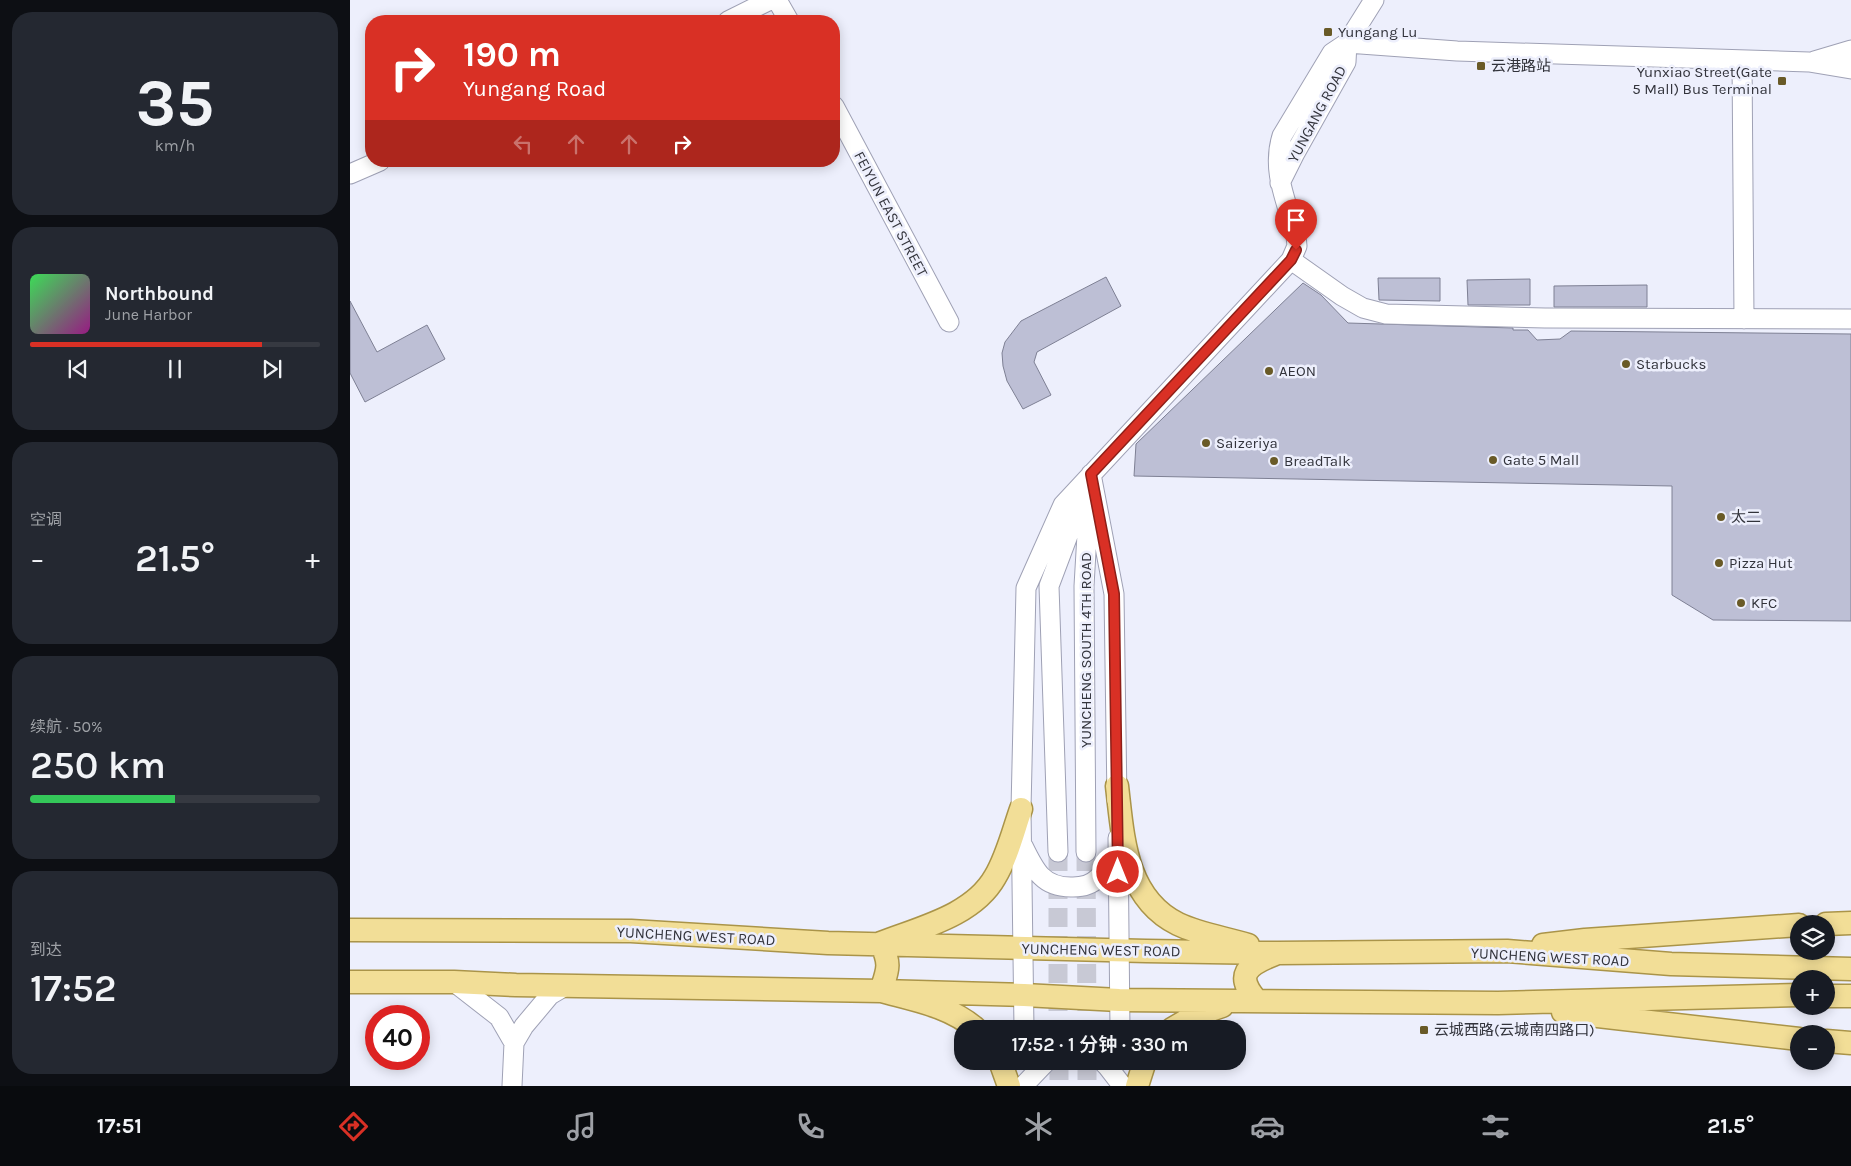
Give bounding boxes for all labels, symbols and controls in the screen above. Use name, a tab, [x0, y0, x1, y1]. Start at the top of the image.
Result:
place label: Yungang Lu	[1338, 23, 1417, 41]
marker: Yungang Lu	[1322, 26, 1334, 38]
text: 190 m	[463, 34, 561, 75]
icon: right	[380, 35, 445, 100]
place label: 云港路站	[1491, 57, 1551, 75]
marker: 云港路站	[1475, 60, 1487, 72]
street label: YUNGANG ROAD	[1284, 62, 1350, 166]
place label: Yunxiao Street(Gate 5 Mall) Bus Terminal	[1632, 63, 1772, 98]
text: 35	[136, 65, 214, 141]
marker: Yunxiao Street(Gate 5 Mall) Bus Terminal	[1776, 75, 1788, 87]
text: Yungang Road	[463, 76, 606, 102]
icon: left	[509, 130, 537, 158]
icon: ahead	[562, 130, 590, 158]
icon: ahead	[615, 130, 643, 158]
icon: right	[668, 130, 696, 158]
text: km/h	[155, 136, 195, 155]
street label: FEIYUN EAST STREET	[850, 148, 932, 280]
pin	[1275, 199, 1317, 250]
icon: arrive	[1282, 206, 1310, 234]
text: Northbound	[105, 283, 214, 305]
text: June Harbor	[105, 305, 192, 324]
icon: previous	[64, 355, 92, 383]
icon: pause	[161, 355, 189, 383]
icon: next	[258, 355, 286, 383]
place label: Starbucks	[1636, 355, 1706, 373]
marker: Starbucks	[1620, 358, 1632, 370]
place label: AEON	[1279, 362, 1316, 380]
marker: AEON	[1263, 365, 1275, 377]
place label: Saizeriya	[1216, 434, 1278, 452]
marker: Saizeriya	[1200, 437, 1212, 449]
place label: Gate 5 Mall	[1503, 451, 1579, 469]
place label: BreadTalk	[1284, 452, 1351, 470]
marker: Gate 5 Mall	[1487, 454, 1499, 466]
marker: BreadTalk	[1268, 455, 1280, 467]
place label: 太二	[1731, 508, 1761, 526]
text: 空调	[30, 510, 62, 529]
marker: 太二	[1715, 511, 1727, 523]
text: 21.5°	[135, 536, 215, 581]
text: −	[30, 542, 45, 575]
text: +	[305, 542, 320, 575]
street label: YUNCHENG SOUTH 4TH ROAD	[1077, 552, 1095, 748]
place label: Pizza Hut	[1729, 554, 1793, 572]
marker: Pizza Hut	[1713, 557, 1725, 569]
place label: KFC	[1751, 594, 1777, 612]
marker: KFC	[1735, 597, 1747, 609]
text: 续航 · 50%	[30, 717, 103, 736]
text: 250 km	[30, 743, 166, 788]
position arrow	[1091, 845, 1143, 897]
map controls	[1790, 915, 1835, 1070]
button: layers	[1790, 915, 1835, 960]
street label: YUNCHENG WEST ROAD	[616, 923, 776, 949]
text: 到达	[30, 940, 62, 959]
street label: YUNCHENG WEST ROAD	[1021, 940, 1181, 960]
street label: YUNCHENG WEST ROAD	[1470, 944, 1630, 970]
text: 17:52	[30, 966, 116, 1011]
button: +	[1790, 970, 1835, 1015]
speed limit sign: 40	[365, 1005, 430, 1070]
place label: 云城西路(云城南四路口)	[1434, 1021, 1595, 1039]
marker: 云城西路(云城南四路口)	[1418, 1024, 1430, 1036]
button: −	[1790, 1025, 1835, 1070]
text: 17:52 · 1 分钟 · 330 m	[1011, 1034, 1189, 1056]
icon: directions	[336, 1109, 371, 1144]
icon: music	[564, 1109, 599, 1144]
icon: phone	[793, 1109, 828, 1144]
icon: climate	[1021, 1109, 1056, 1144]
icon: car	[1250, 1109, 1285, 1144]
icon: filters	[1478, 1109, 1513, 1144]
text: 17:51	[97, 1113, 142, 1139]
text: 21.5°	[1707, 1113, 1754, 1139]

